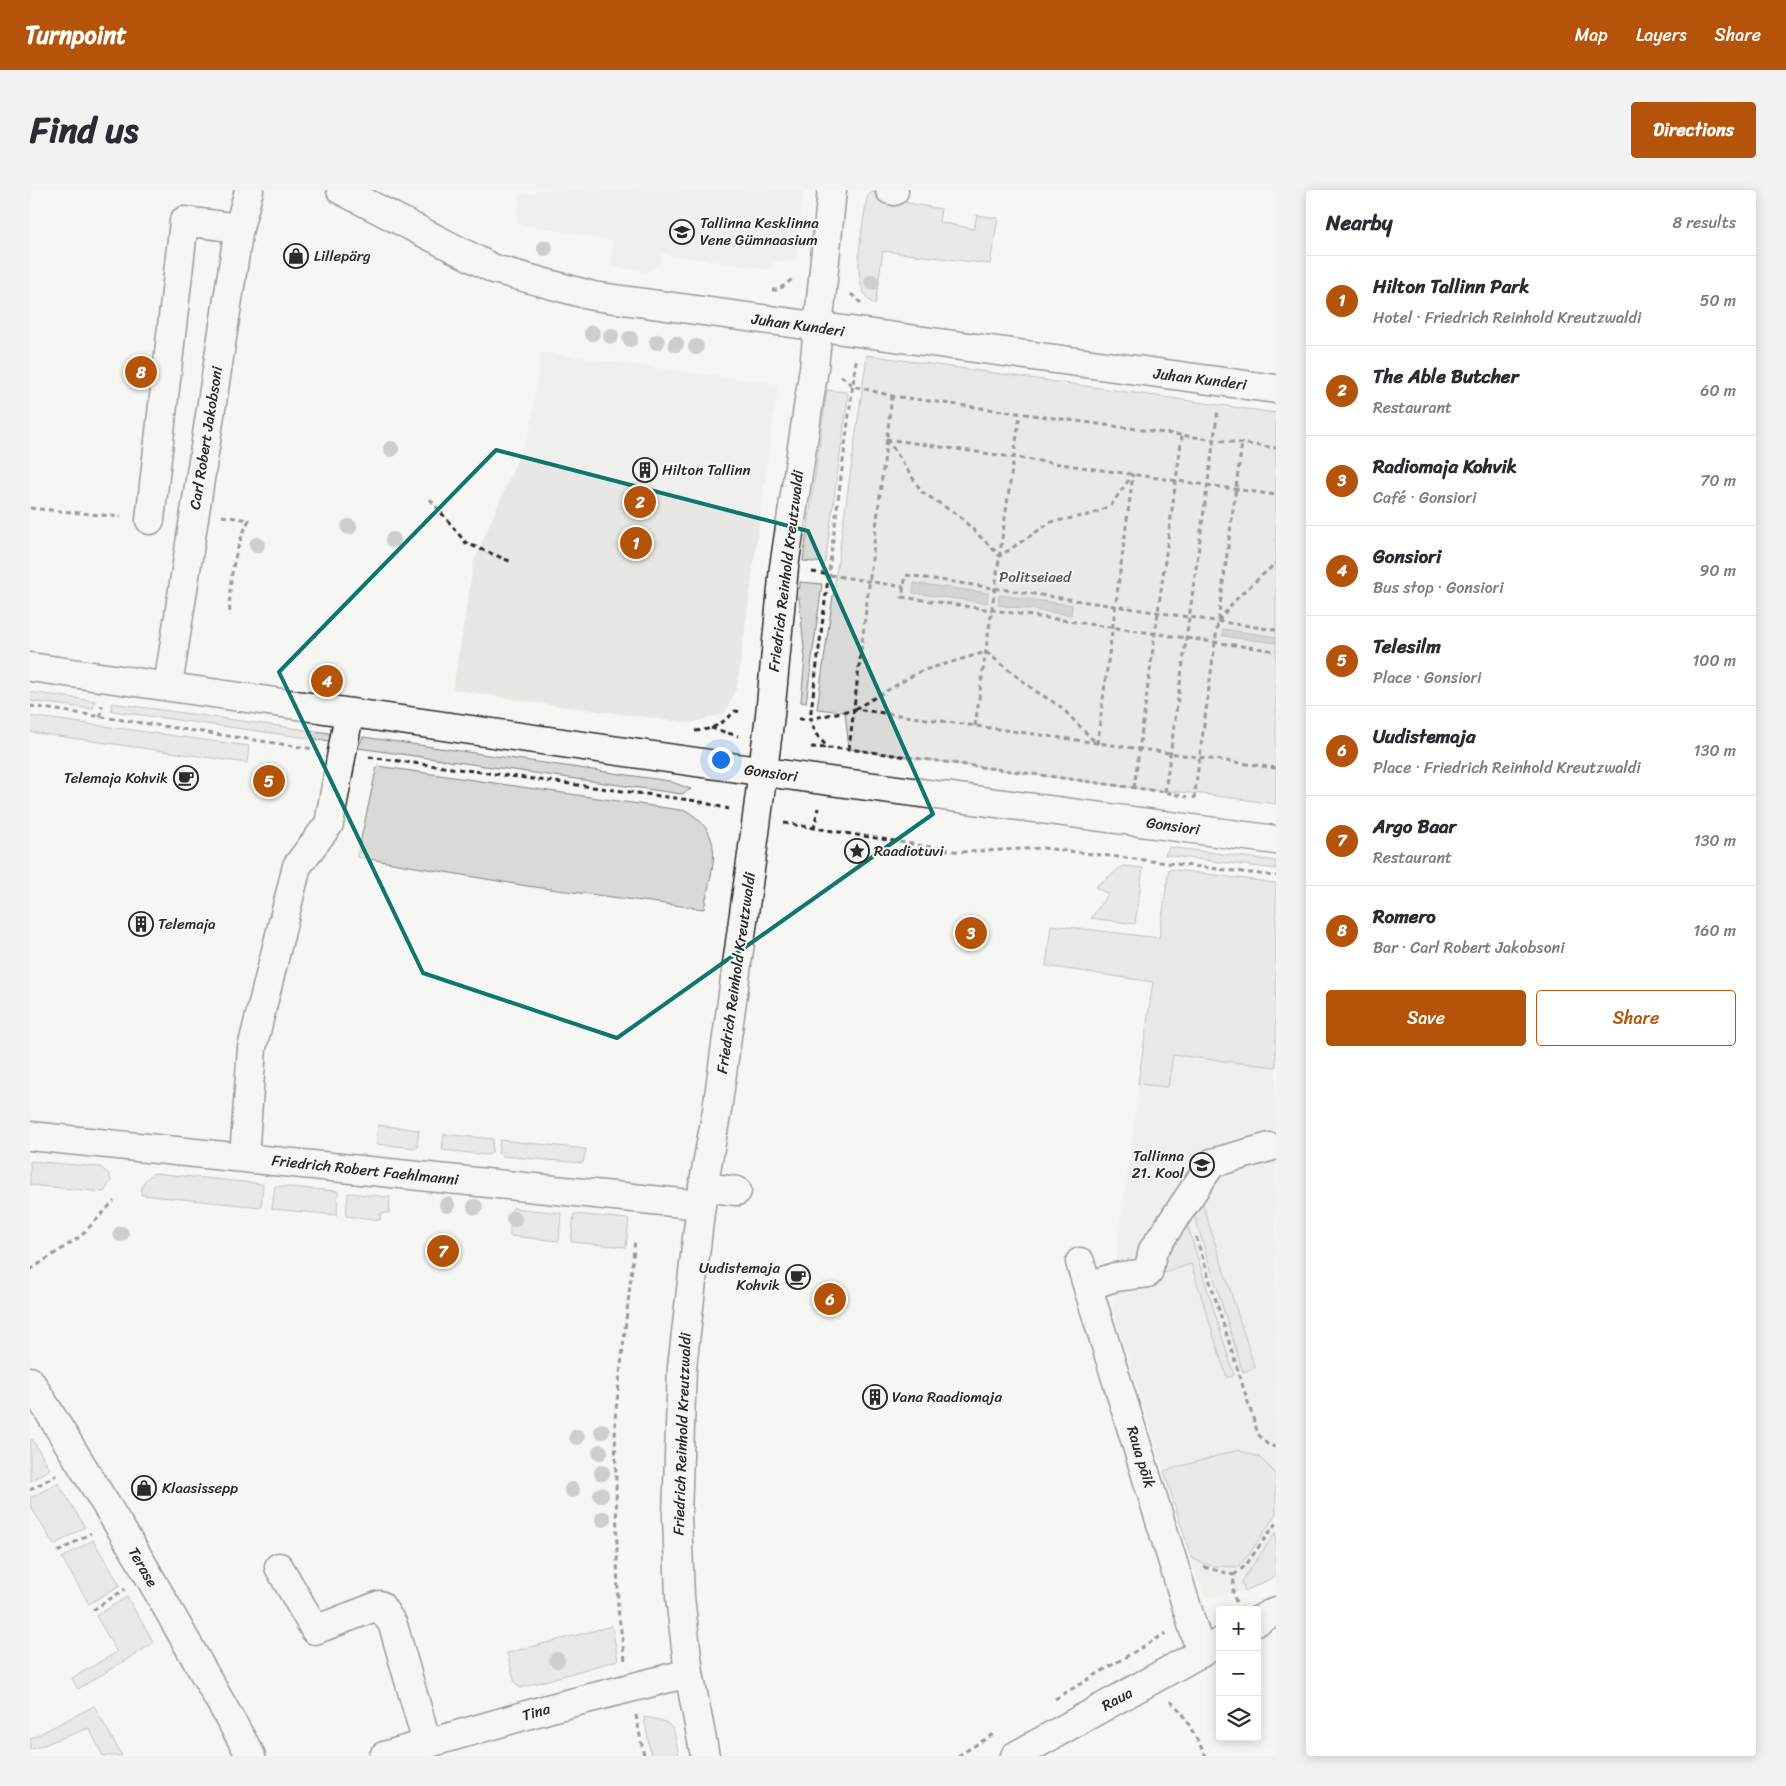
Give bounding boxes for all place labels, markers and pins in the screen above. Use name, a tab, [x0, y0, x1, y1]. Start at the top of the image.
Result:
place label: Tallinna Kesklinna Vene Gümnaasium	[700, 210, 819, 253]
school or university icon: Tallinna Kesklinna Vene Gümnaasium	[669, 219, 695, 245]
shop icon: Lillepärg	[283, 243, 309, 269]
place label: Lillepärg	[314, 243, 371, 269]
pin: 8	[125, 353, 157, 391]
building icon: Hilton Tallinn	[632, 457, 658, 483]
place label: Hilton Tallinn	[662, 457, 751, 483]
pin: 2	[624, 483, 656, 521]
pin: 1	[620, 524, 652, 562]
pin: 4	[311, 662, 343, 700]
pin: 5	[253, 762, 285, 800]
place label: Telemaja Kohvik	[64, 765, 168, 791]
cafe icon: Telemaja Kohvik	[173, 765, 199, 791]
place icon: Raadiotuvi	[844, 838, 870, 864]
place label: Raadiotuvi	[874, 838, 944, 864]
building icon: Telemaja	[128, 911, 154, 937]
place label: Telemaja	[158, 911, 216, 937]
pin: 3	[955, 914, 987, 952]
place label: Tallinna 21. Kool	[1132, 1143, 1185, 1186]
school or university icon: Tallinna 21. Kool	[1189, 1152, 1215, 1178]
pin: 7	[427, 1232, 459, 1270]
place label: Uudistemaja Kohvik	[699, 1255, 780, 1298]
cafe icon: Uudistemaja Kohvik	[785, 1264, 811, 1290]
pin: 6	[814, 1280, 846, 1318]
building icon: Vana Raadiomaja	[862, 1384, 888, 1410]
place label: Vana Raadiomaja	[892, 1384, 1002, 1410]
shop icon: Klaasissepp	[131, 1475, 157, 1501]
place label: Klaasissepp	[162, 1475, 238, 1501]

